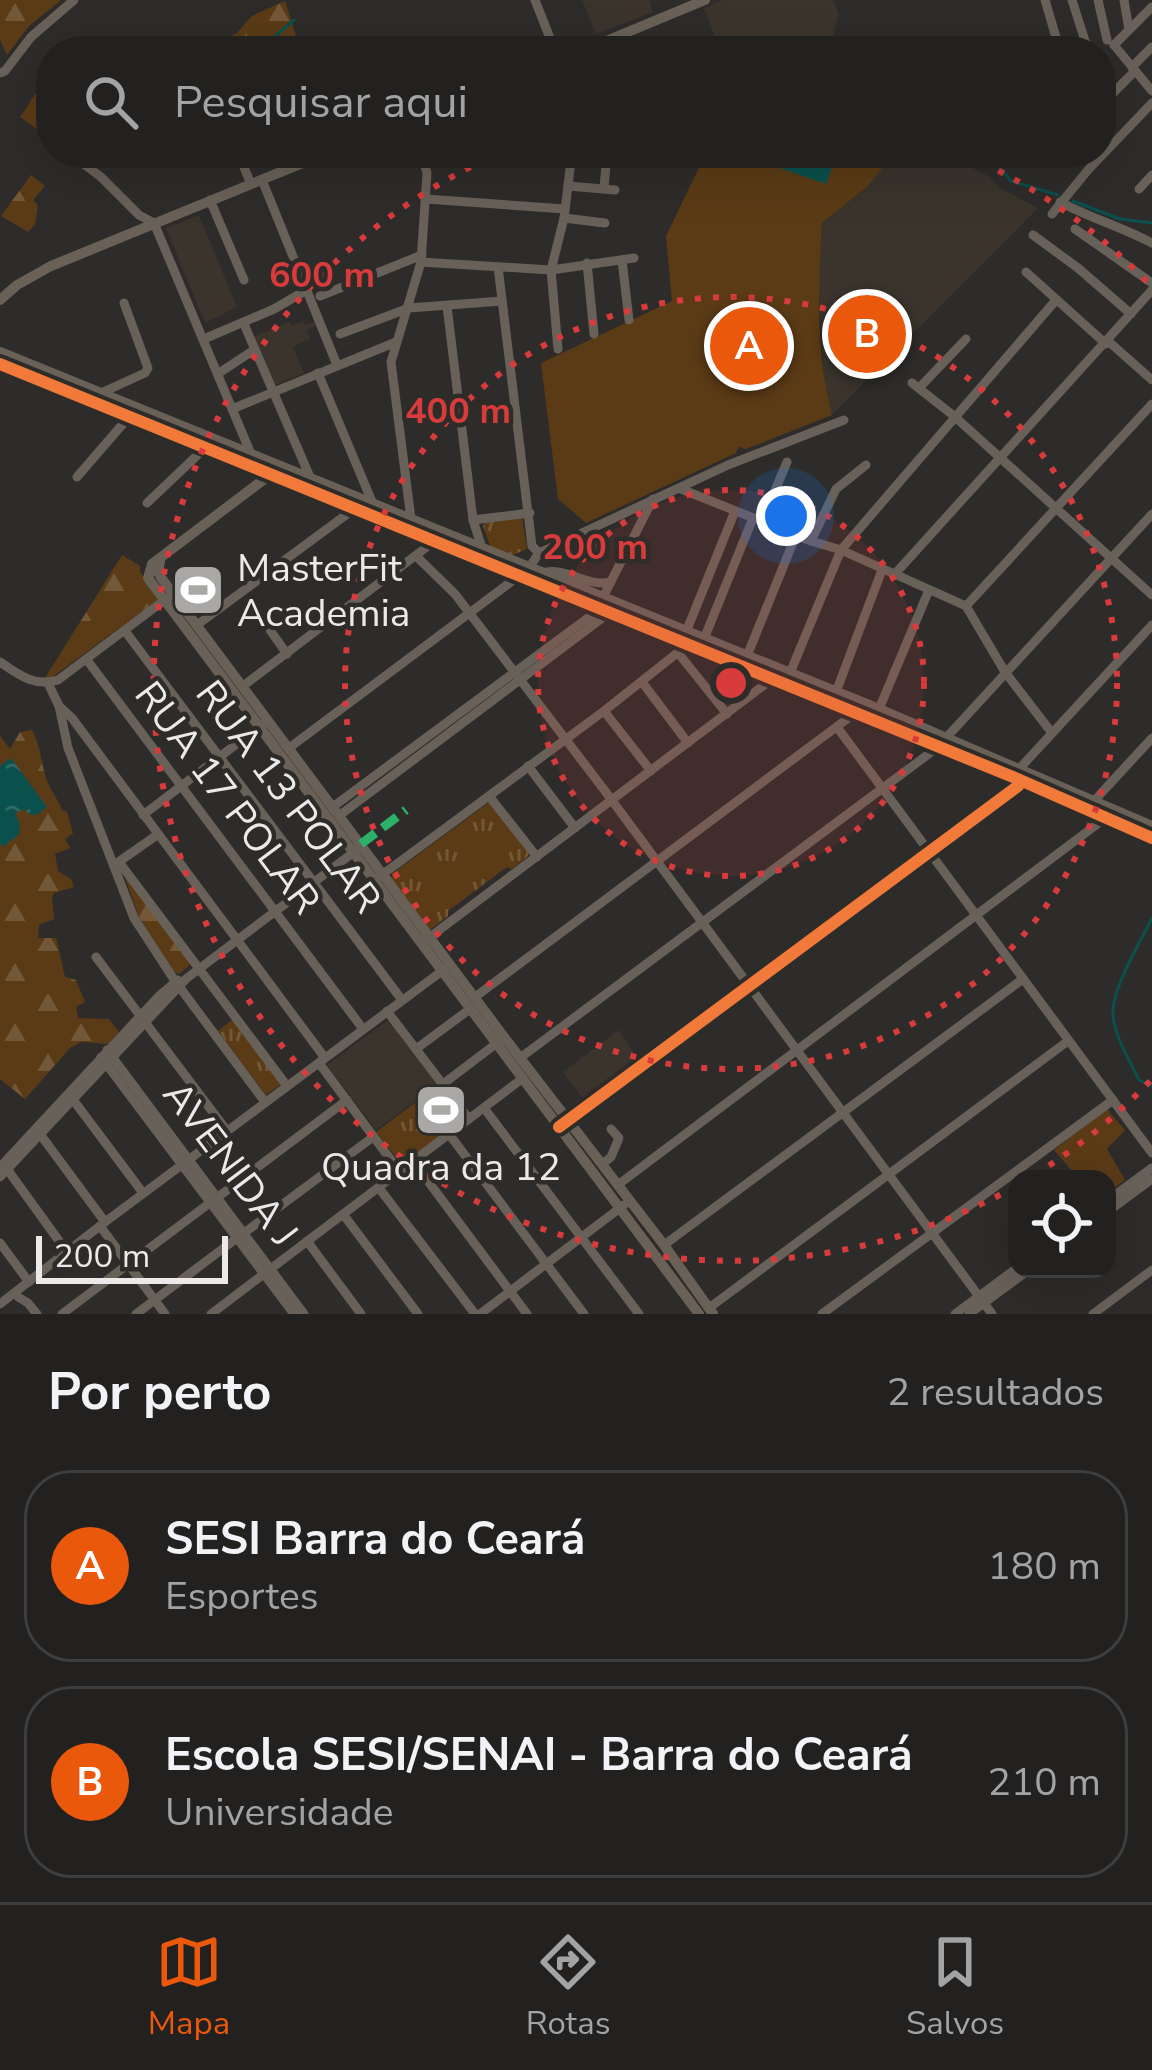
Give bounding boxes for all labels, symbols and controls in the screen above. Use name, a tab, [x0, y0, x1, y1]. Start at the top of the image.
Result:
search box	[36, 36, 1116, 168]
icon: search	[78, 69, 144, 135]
text: Pesquisar aqui	[174, 72, 468, 133]
text: 600 m	[269, 251, 375, 300]
pin: B	[828, 289, 906, 379]
pin: A	[710, 301, 788, 391]
text: 400 m	[405, 387, 511, 436]
your location	[756, 486, 816, 546]
text: 200 m	[542, 523, 648, 572]
place label: MasterFit Academia	[237, 542, 410, 640]
sports icon: MasterFit Academia	[170, 562, 226, 618]
centre of rings	[710, 662, 752, 704]
street label: RUA 13 POLAR	[183, 670, 393, 924]
street label: RUA 17 POLAR	[122, 671, 332, 925]
street label: AVENIDA J	[150, 1070, 310, 1258]
sports icon: Quadra da 12	[413, 1082, 469, 1138]
place label: Quadra da 12	[321, 1141, 561, 1194]
map controls	[1008, 1170, 1116, 1278]
button: locate	[1008, 1170, 1116, 1278]
scale bar	[36, 1230, 228, 1283]
text: 200 m	[54, 1234, 150, 1279]
text: Por perto	[48, 1357, 271, 1427]
text: 2 resultados	[887, 1366, 1104, 1419]
text: SESI Barra do Ceará	[165, 1509, 585, 1570]
text: A	[75, 1540, 105, 1593]
text: 180 m	[987, 1540, 1101, 1593]
text: Esportes	[165, 1570, 319, 1623]
text: Escola SESI/SENAI - Barra do Ceará	[165, 1725, 913, 1786]
text: B	[77, 1756, 103, 1809]
text: 210 m	[987, 1756, 1101, 1809]
text: Universidade	[165, 1786, 394, 1839]
tab: Mapa	[148, 1929, 230, 2046]
tab: Rotas	[526, 1929, 611, 2046]
tab: Salvos	[906, 1929, 1004, 2046]

